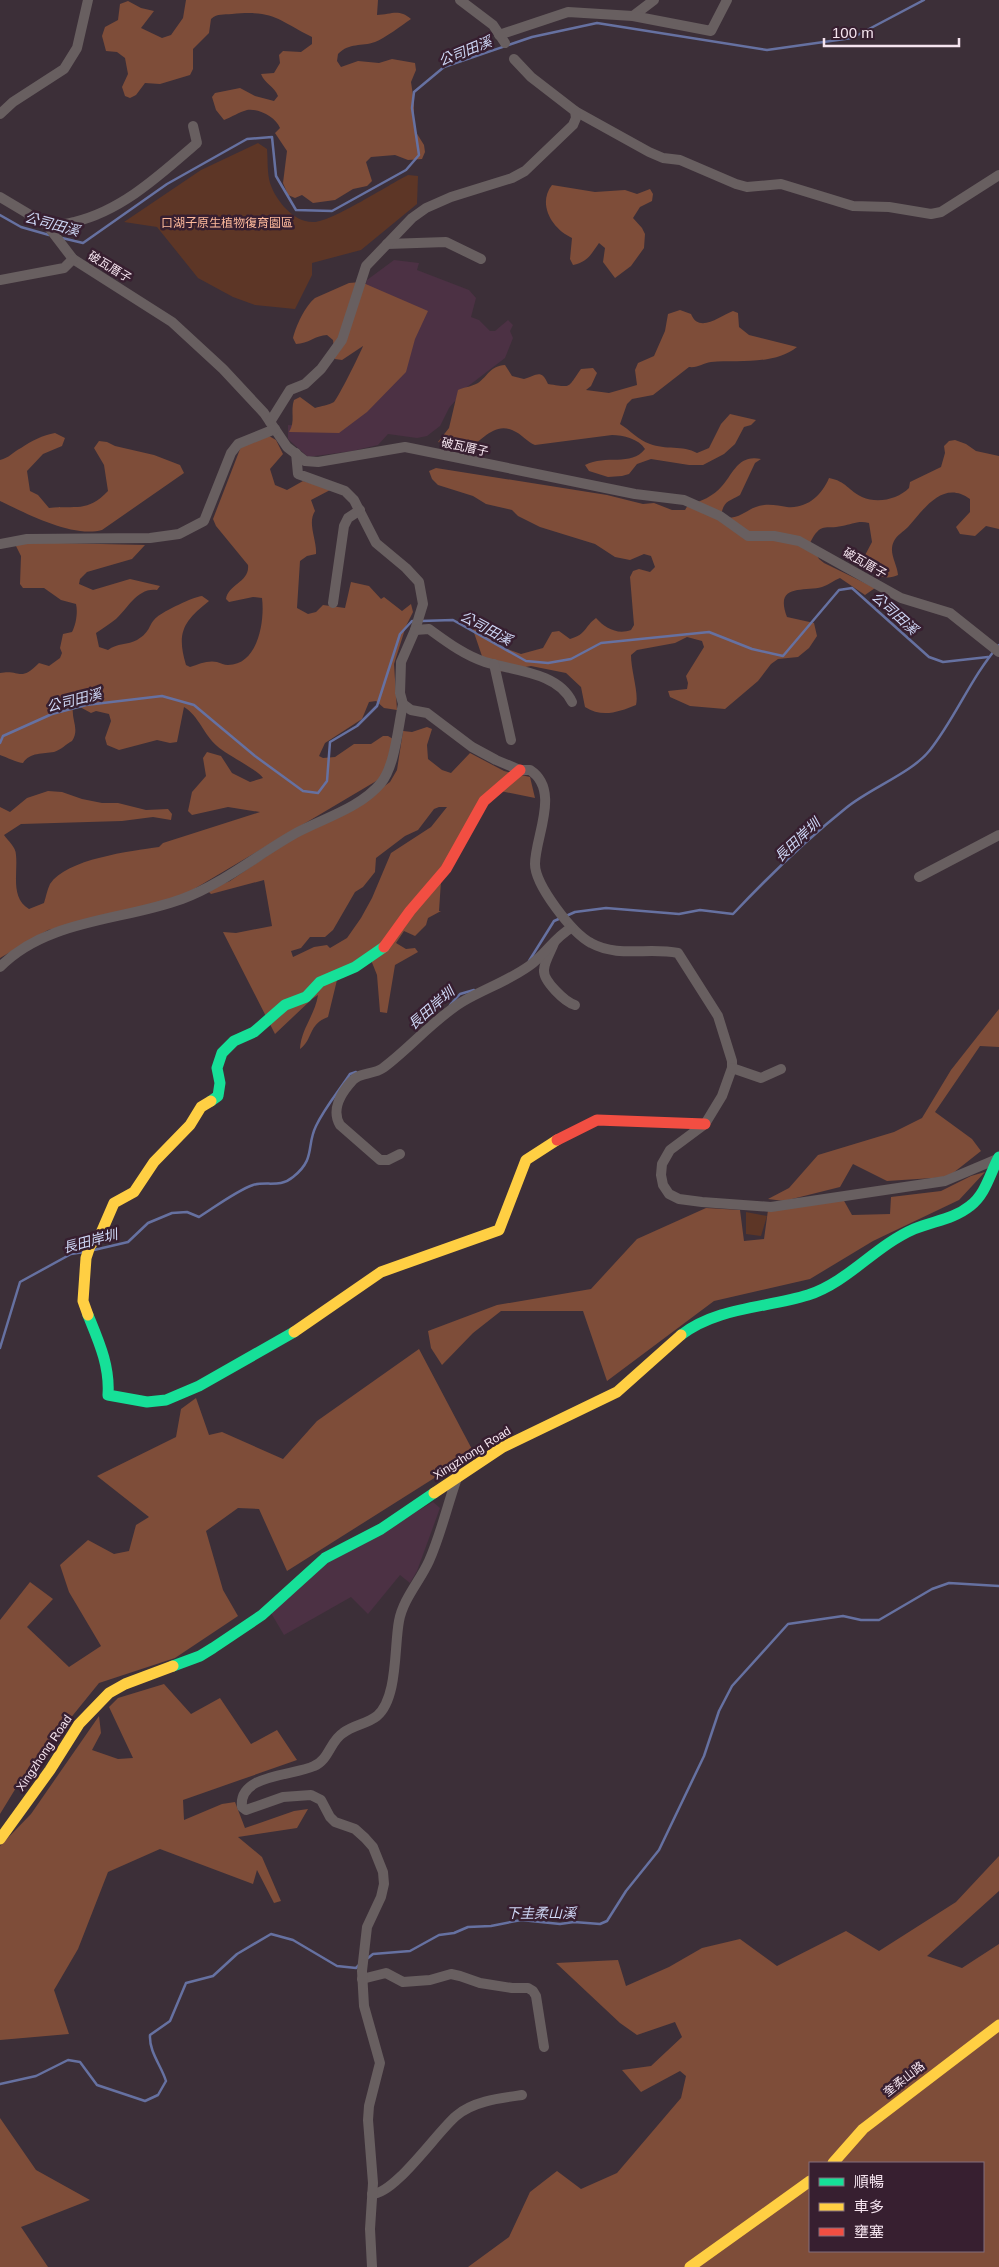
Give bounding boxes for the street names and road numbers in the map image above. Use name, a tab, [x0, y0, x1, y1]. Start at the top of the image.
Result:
street label: 破瓦厝子	[86, 249, 134, 285]
street label: 破瓦厝子	[440, 435, 490, 459]
street label: 破瓦厝子	[841, 545, 889, 581]
street label: Xingzhong Road	[431, 1424, 513, 1482]
street label: Xingzhong Road	[13, 1712, 75, 1794]
street label: 奎柔山路	[881, 2059, 927, 2099]

